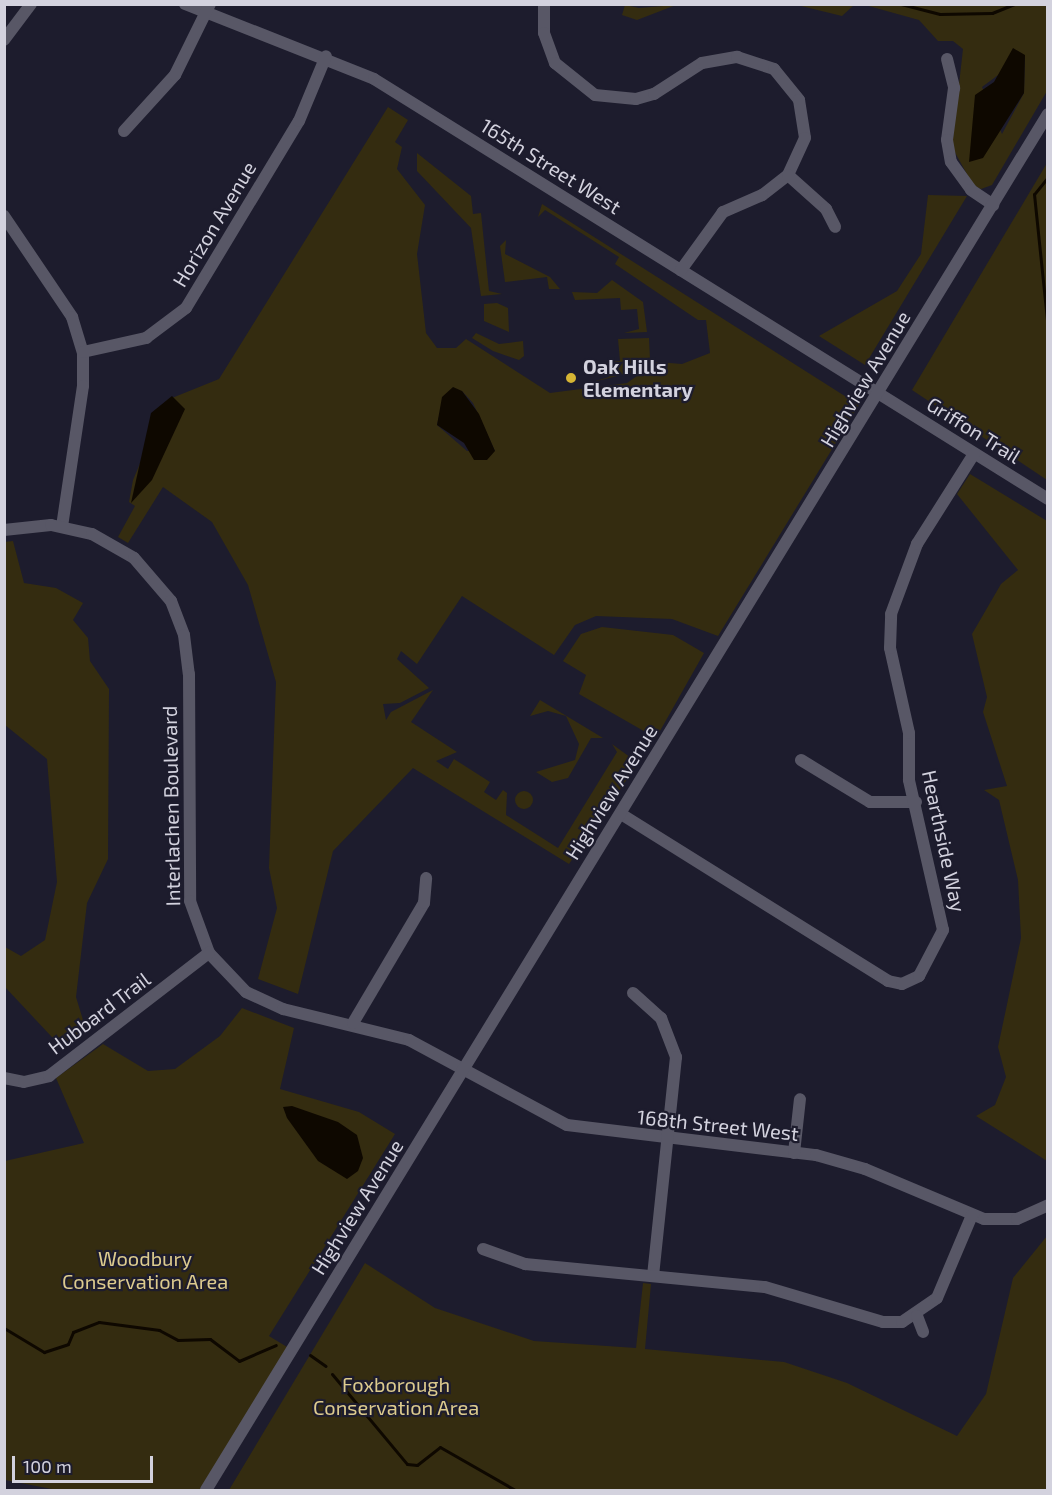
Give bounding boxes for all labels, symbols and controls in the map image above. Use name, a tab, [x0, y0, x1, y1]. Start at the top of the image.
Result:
street label: 165th Street West	[476, 113, 626, 219]
street label: Horizon Avenue	[167, 157, 261, 291]
street label: Highview Avenue	[815, 306, 915, 452]
place label: Oak Hills Elementary	[583, 354, 693, 401]
marker: Oak Hills Elementary	[564, 371, 578, 385]
street label: Griffon Trail	[922, 392, 1026, 468]
street label: Interlachen Boulevard	[157, 705, 185, 907]
street label: Highview Avenue	[560, 720, 662, 864]
street label: Hearthside Way	[917, 768, 971, 914]
street label: Hubbard Trail	[43, 967, 155, 1059]
street label: 168th Street West	[636, 1105, 800, 1145]
street label: Highview Avenue	[306, 1135, 408, 1279]
park label: Woodbury Conservation Area	[62, 1247, 228, 1294]
park label: Foxborough Conservation Area	[313, 1372, 479, 1419]
scale bar	[15, 1444, 156, 1482]
text: 100 m	[23, 1455, 72, 1477]

